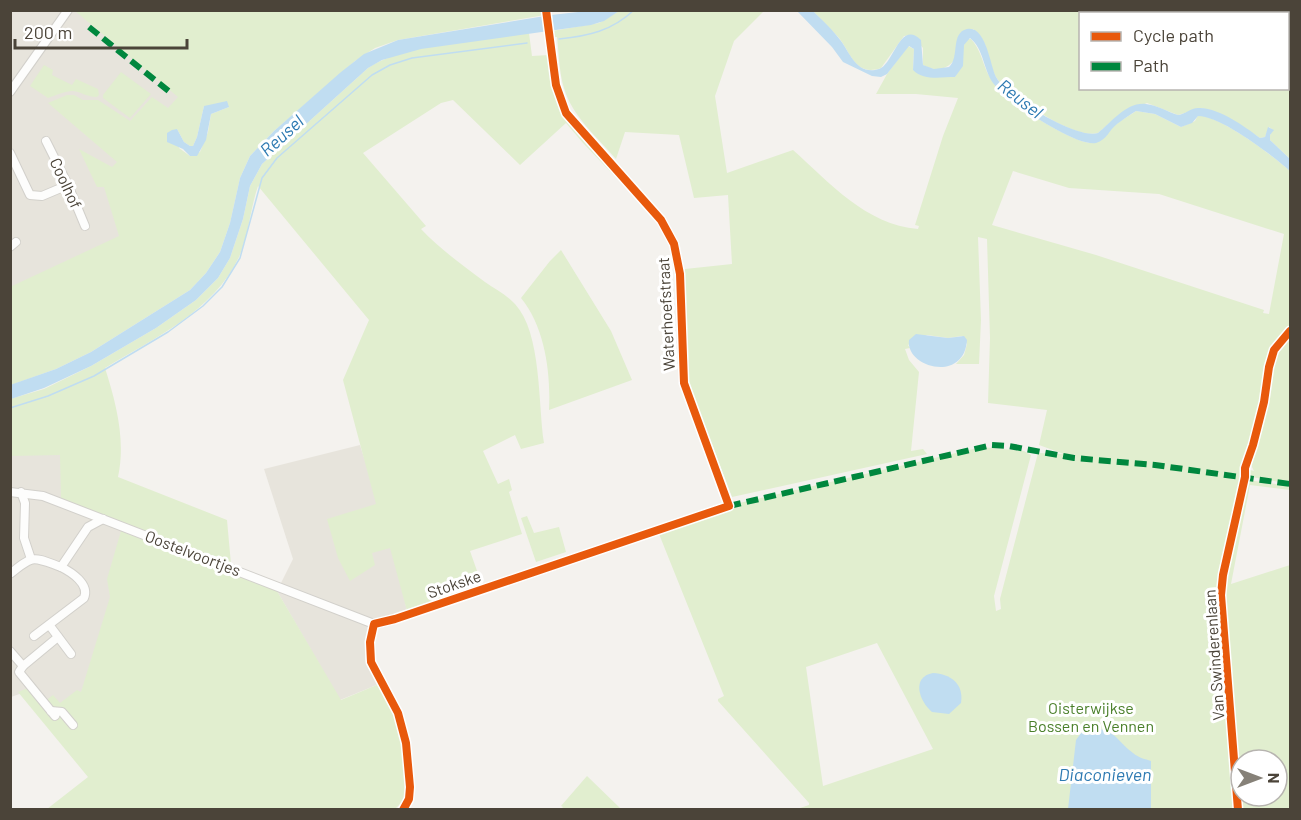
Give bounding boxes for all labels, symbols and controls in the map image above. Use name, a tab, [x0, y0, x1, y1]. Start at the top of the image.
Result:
scale bar	[15, 12, 188, 50]
legend	[1079, 12, 1289, 90]
text: 200 m	[24, 21, 72, 43]
text: Cycle path	[1133, 24, 1214, 46]
text: Path	[1133, 54, 1169, 76]
water label: Reusel	[994, 74, 1047, 123]
water label: Reusel	[255, 110, 308, 161]
street label: Coolhof	[47, 154, 87, 211]
street label: Waterhoefstraat	[653, 257, 678, 371]
street label: Oostelvoortjes	[143, 526, 244, 579]
street label: Stokske	[424, 566, 483, 602]
street label: Van Swinderenlaan	[1199, 589, 1228, 721]
park label: Oisterwijkse Bossen en Vennen	[1028, 698, 1154, 735]
north arrow	[1229, 748, 1289, 808]
water label: Diaconieven	[1059, 763, 1151, 785]
text: N	[1265, 773, 1284, 783]

